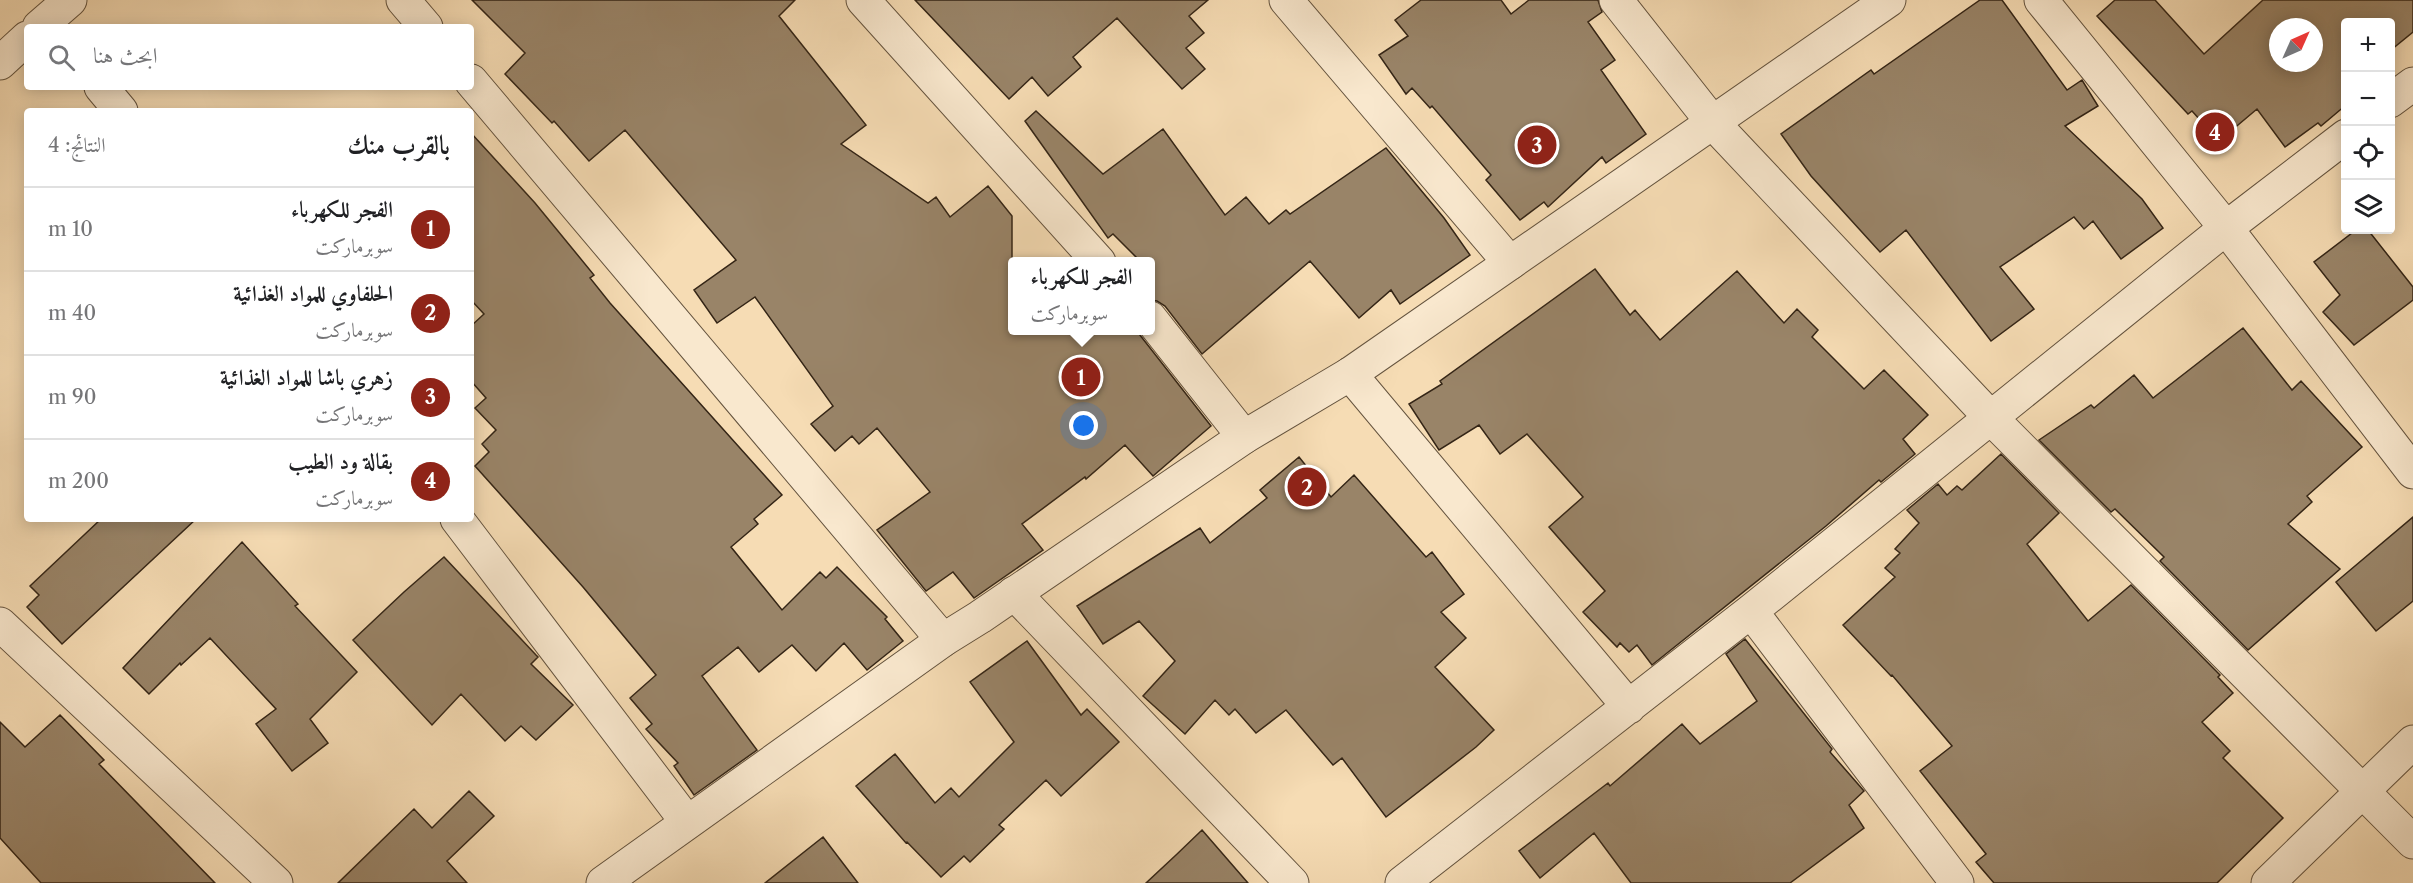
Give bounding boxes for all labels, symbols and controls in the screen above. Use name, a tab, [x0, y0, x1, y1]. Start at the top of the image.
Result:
north arrow	[2269, 18, 2323, 72]
map controls	[2341, 18, 2395, 234]
button: +	[2341, 18, 2395, 72]
search box	[24, 24, 474, 90]
icon: search	[45, 41, 78, 74]
text: ابحث هنا	[93, 42, 158, 69]
button: −	[2341, 72, 2395, 126]
pin: 4	[2196, 110, 2234, 154]
pin: 3	[1518, 122, 1556, 168]
button: locate	[2341, 126, 2395, 180]
text: بالقرب منك	[347, 129, 450, 161]
text: النتائج: 4	[48, 133, 106, 157]
button: layers	[2341, 180, 2395, 234]
text: الفجر للكهرباء	[291, 196, 393, 223]
text: 10 m	[48, 217, 93, 241]
text: 1	[426, 217, 435, 241]
text: سوبرماركت	[315, 234, 393, 258]
popup	[1008, 257, 1155, 335]
text: الفجر للكهرباء	[1030, 263, 1133, 290]
text: الحلفاوي للمواد الغذائية	[233, 280, 393, 307]
text: 40 m	[48, 301, 96, 325]
text: 2	[425, 301, 436, 325]
text: سوبرماركت	[1030, 301, 1108, 325]
text: سوبرماركت	[315, 318, 393, 342]
pin: 1	[1062, 354, 1100, 400]
text: زهري باشا للمواد الغذائية	[220, 364, 393, 391]
text: 90 m	[48, 385, 96, 409]
text: 3	[425, 385, 436, 409]
text: سوبرماركت	[315, 402, 393, 426]
your location	[1069, 411, 1098, 440]
text: بقالة ود الطيب	[288, 448, 393, 475]
pin: 2	[1288, 464, 1326, 510]
text: 200 m	[48, 469, 109, 493]
text: 4	[425, 469, 436, 493]
text: سوبرماركت	[315, 486, 393, 510]

